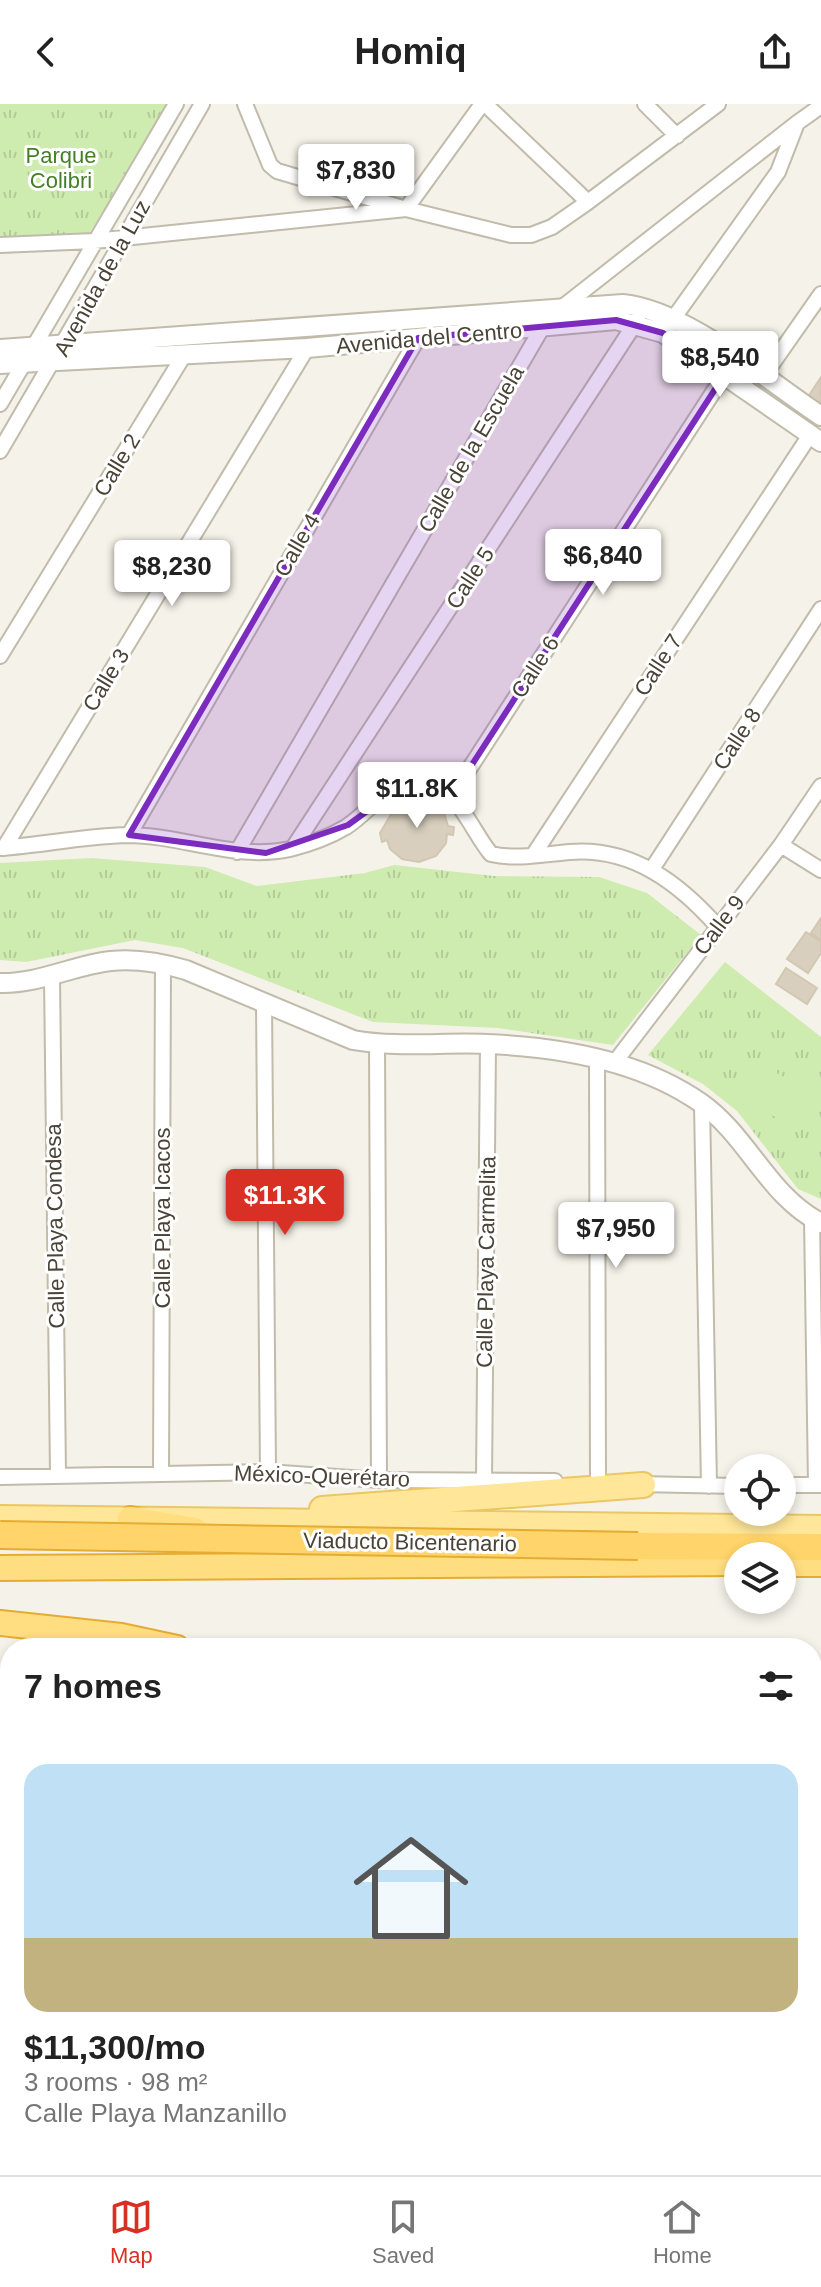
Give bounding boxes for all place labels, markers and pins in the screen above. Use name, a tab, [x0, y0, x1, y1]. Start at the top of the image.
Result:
pin: $7,830	[291, 144, 421, 212]
pin: $8,540	[655, 331, 785, 399]
pin: $6,840	[538, 529, 668, 597]
pin: $8,230	[107, 540, 237, 608]
pin: $11.8K	[352, 762, 482, 830]
pin: $11.3K	[220, 1169, 350, 1237]
pin: $7,950	[551, 1202, 681, 1270]

